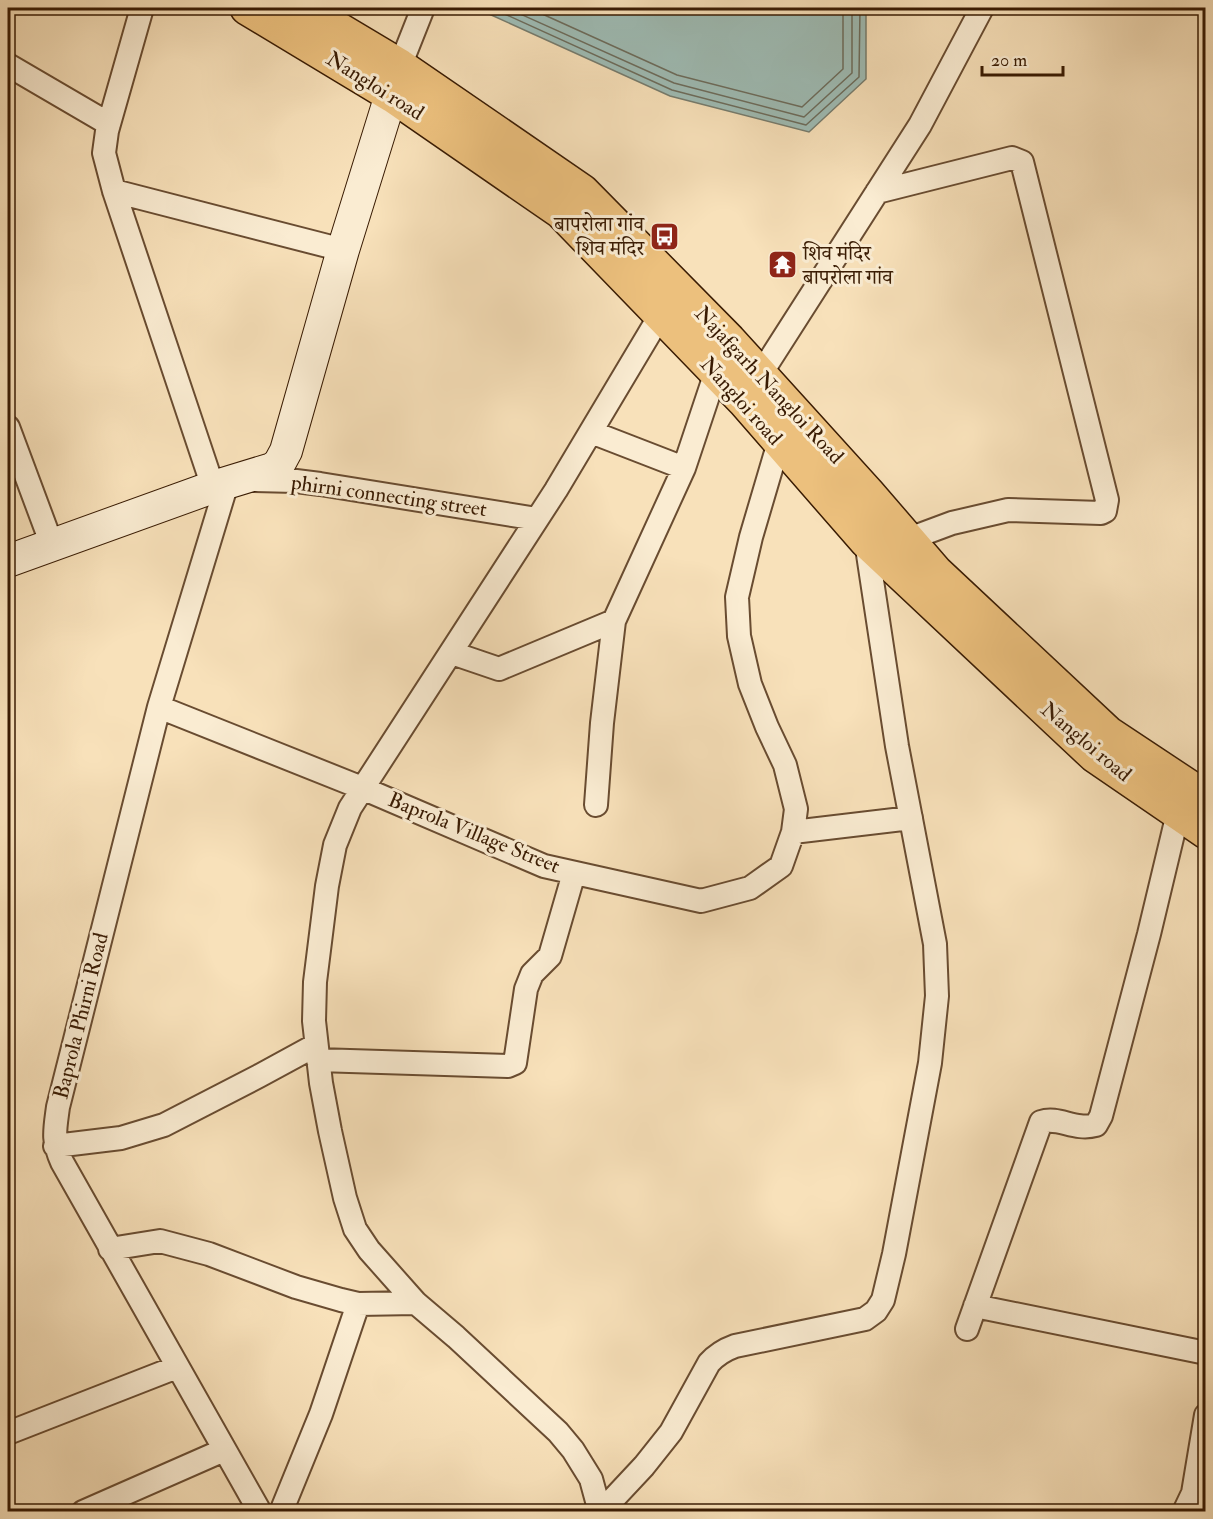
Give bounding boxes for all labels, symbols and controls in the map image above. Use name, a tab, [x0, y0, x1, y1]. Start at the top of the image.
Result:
scale bar	[982, 39, 1063, 77]
street label: Nangloi road	[321, 45, 429, 127]
text: 20 m	[991, 49, 1027, 72]
place label: बापरोला गांव शिव मंदिर	[553, 211, 645, 262]
bus stop icon: बापरोला गांव शिव मंदिर	[649, 220, 681, 252]
place label: शिव मंदिर बापरोला गांव	[802, 240, 894, 291]
temple icon: शिव मंदिर बापरोला गांव	[766, 249, 798, 281]
street label: Najafgarh Nangloi Road	[689, 300, 850, 470]
street label: Nangloi road	[694, 351, 788, 451]
street label: phirni connecting street	[288, 469, 489, 523]
street label: Nangloi road	[1035, 696, 1137, 788]
street label: Baprola Village Street	[384, 786, 564, 880]
street label: Baprola Phirni Road	[47, 929, 115, 1102]

